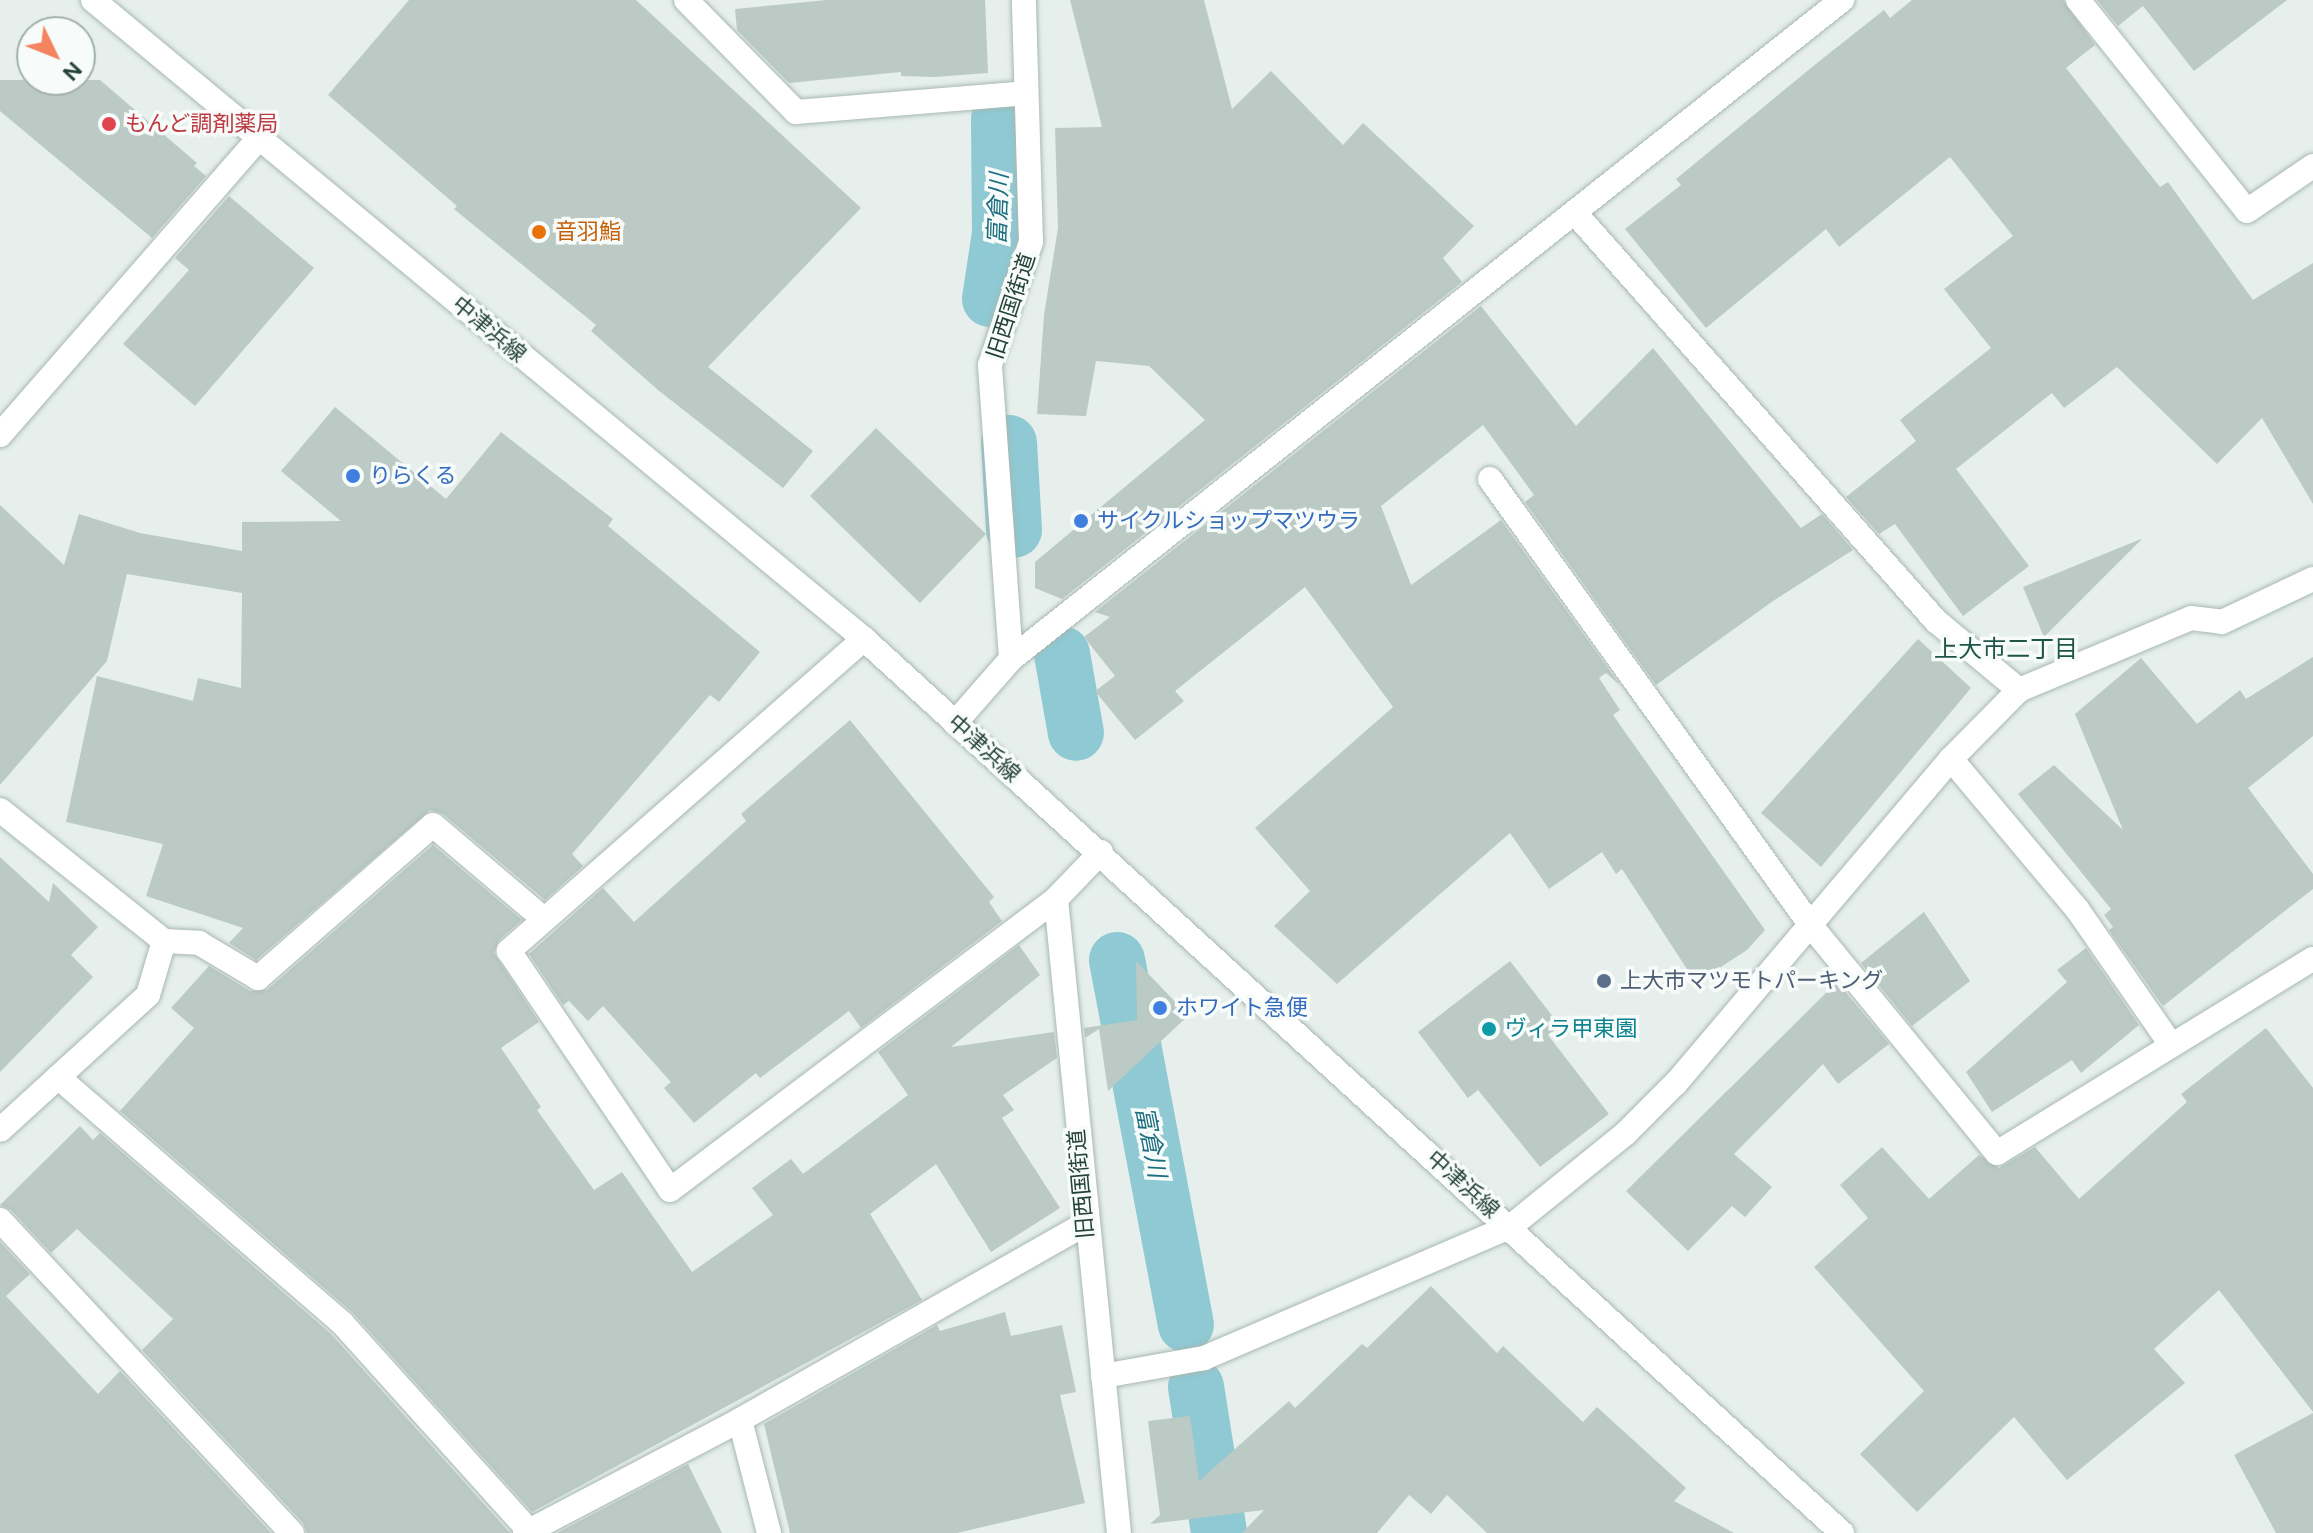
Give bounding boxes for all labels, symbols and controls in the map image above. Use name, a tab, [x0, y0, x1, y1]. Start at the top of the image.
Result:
north arrow	[16, 16, 96, 96]
text: N	[56, 56, 89, 87]
place label: もんど調剤薬局	[125, 111, 279, 137]
marker: もんど調剤薬局	[100, 115, 118, 133]
water label: 富倉川	[982, 173, 1014, 245]
place label: 音羽鮨	[555, 219, 621, 245]
marker: 音羽鮨	[530, 223, 548, 241]
street label: 旧西国街道	[981, 250, 1041, 362]
street label: 中津浜線	[447, 291, 531, 367]
place label: りらくる	[369, 463, 457, 489]
marker: りらくる	[344, 467, 362, 485]
place label: サイクルショップマツウラ	[1097, 508, 1361, 534]
marker: サイクルショップマツウラ	[1072, 512, 1090, 530]
district label: 上大市二丁目	[1934, 635, 2078, 663]
street label: 中津浜線	[942, 709, 1026, 787]
place label: 上大市マツモトパーキング	[1620, 968, 1884, 994]
marker: 上大市マツモトパーキング	[1595, 972, 1613, 990]
place label: ホワイト急便	[1176, 995, 1308, 1021]
marker: ホワイト急便	[1151, 999, 1169, 1017]
place label: ヴィラ甲東園	[1505, 1016, 1637, 1042]
marker: ヴィラ甲東園	[1480, 1020, 1498, 1038]
water label: 富倉川	[1130, 1104, 1172, 1180]
street label: 旧西国街道	[1063, 1128, 1099, 1240]
street label: 中津浜線	[1421, 1145, 1505, 1223]

